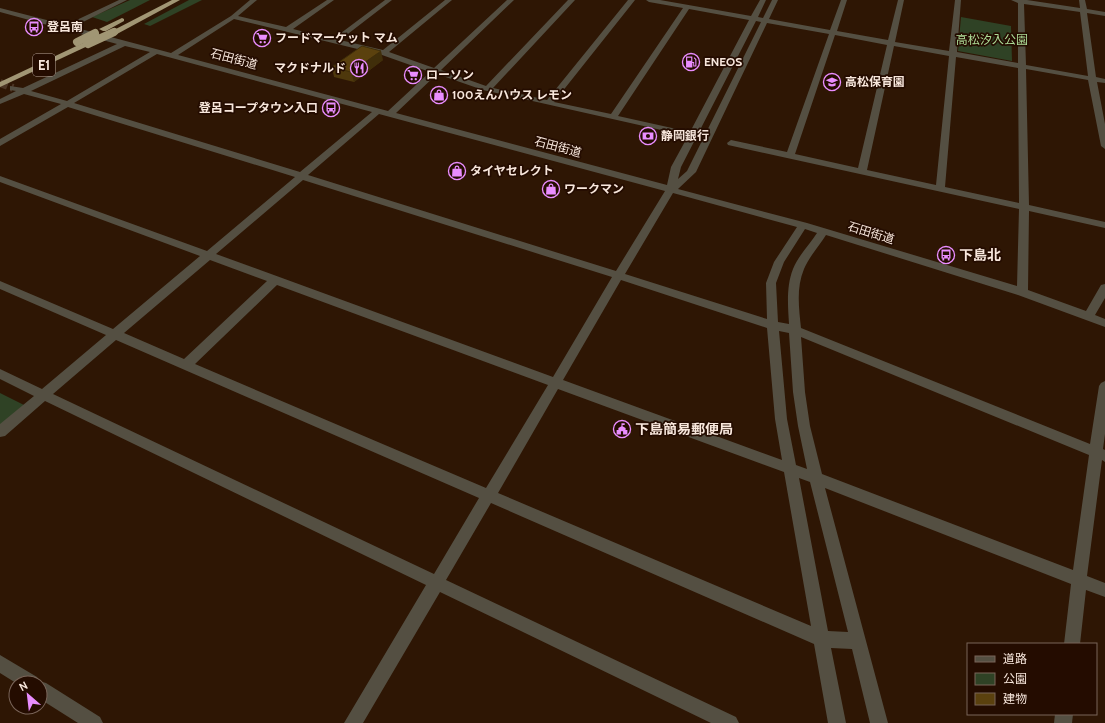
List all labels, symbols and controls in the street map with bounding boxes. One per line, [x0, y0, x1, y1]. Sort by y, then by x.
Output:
bus stop icon: 登呂南 [24, 17, 44, 37]
place label: 登呂南 [47, 19, 83, 34]
supermarket icon: フードマーケット マム [252, 28, 272, 48]
place label: フードマーケット マム [275, 30, 398, 45]
park label: 高松汐入公園 [956, 32, 1028, 47]
street label: 石田街道 [209, 45, 259, 72]
fuel station icon: ENEOS [681, 52, 701, 72]
road number: E1 [33, 54, 55, 76]
place label: ENEOS [704, 54, 742, 69]
restaurant icon: マクドナルド [349, 58, 369, 78]
place label: マクドナルド [274, 60, 346, 75]
supermarket icon: ローソン [403, 65, 423, 85]
place label: ローソン [426, 67, 474, 82]
school or university icon: 高松保育園 [822, 72, 842, 92]
place label: 高松保育園 [845, 74, 905, 89]
shop icon: 100えんハウス レモン [429, 85, 449, 105]
place label: 100えんハウス レモン [452, 87, 572, 102]
bus stop icon: 登呂コープタウン入口 [321, 98, 341, 118]
place label: 登呂コープタウン入口 [199, 100, 318, 115]
bank icon: 静岡銀行 [638, 126, 658, 146]
place label: 静岡銀行 [661, 128, 709, 143]
street label: 石田街道 [533, 133, 583, 160]
shop icon: タイヤセレクト [447, 161, 467, 181]
place label: タイヤセレクト [470, 163, 554, 178]
shop icon: ワークマン [541, 179, 561, 199]
place label: ワークマン [564, 181, 624, 196]
street label: 石田街道 [846, 218, 896, 247]
bus stop icon: 下島北 [936, 245, 956, 265]
place label: 下島北 [959, 246, 1001, 264]
public building icon: 下島簡易郵便局 [612, 419, 632, 439]
place label: 下島簡易郵便局 [635, 420, 733, 438]
legend [967, 643, 1097, 715]
text: 道路 [1003, 651, 1027, 666]
text: 公園 [1003, 671, 1027, 686]
north arrow [8, 675, 48, 715]
text: N [17, 678, 30, 694]
text: 建物 [1003, 691, 1027, 706]

